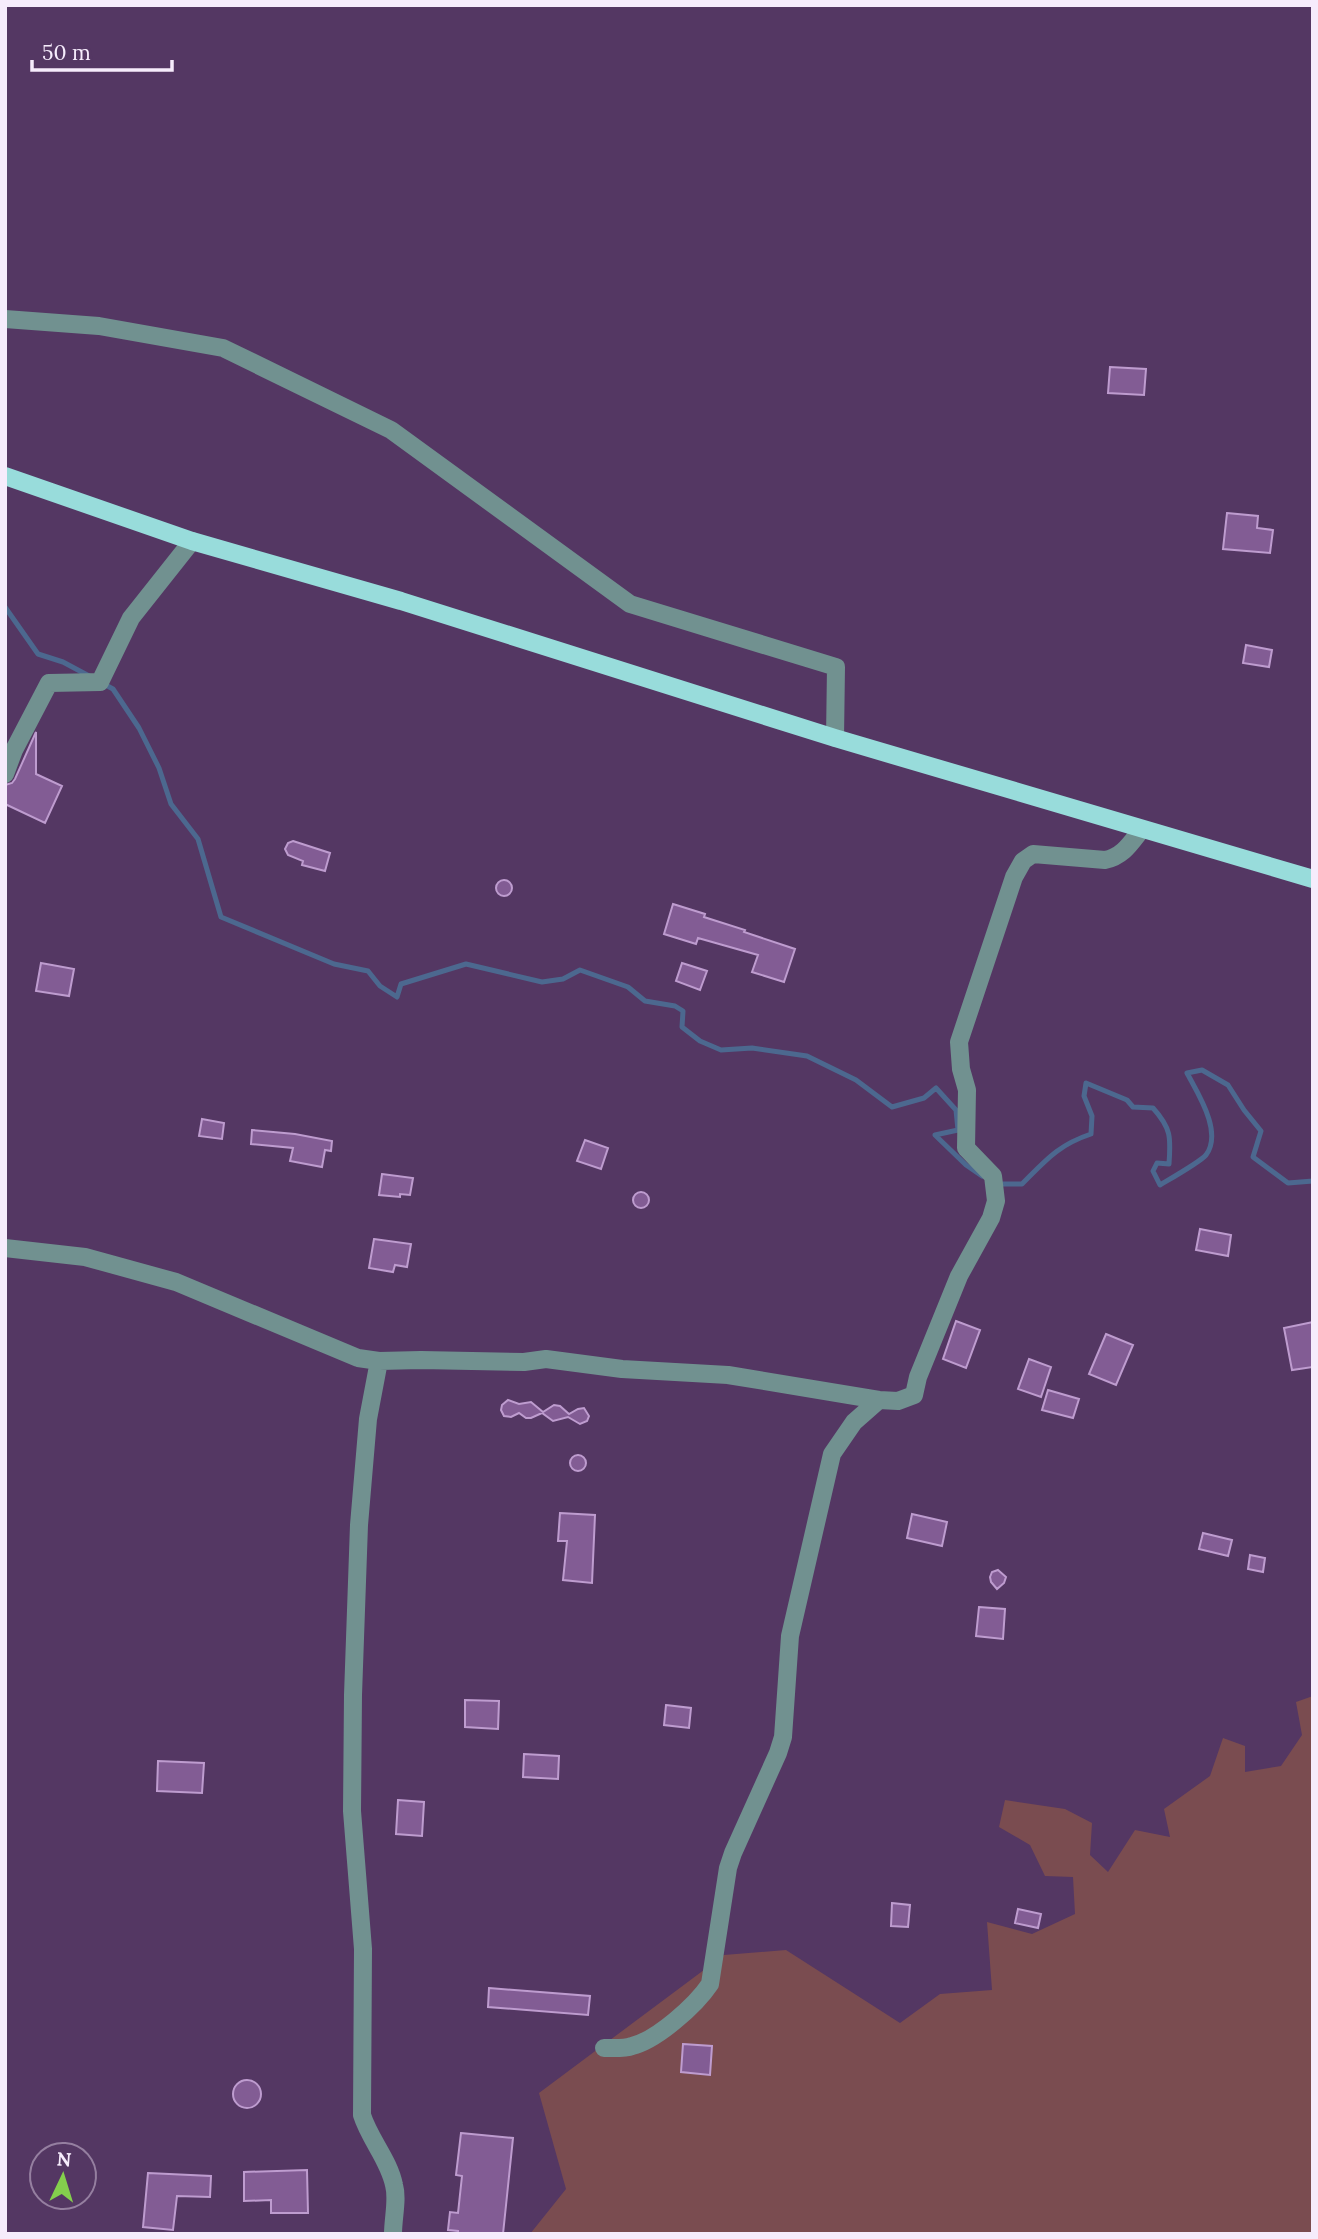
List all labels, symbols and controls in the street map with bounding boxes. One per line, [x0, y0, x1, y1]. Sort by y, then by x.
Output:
scale bar [32, 28, 172, 72]
text: 50 m [42, 39, 91, 66]
north arrow [28, 2141, 98, 2211]
text: N [56, 2147, 73, 2172]

